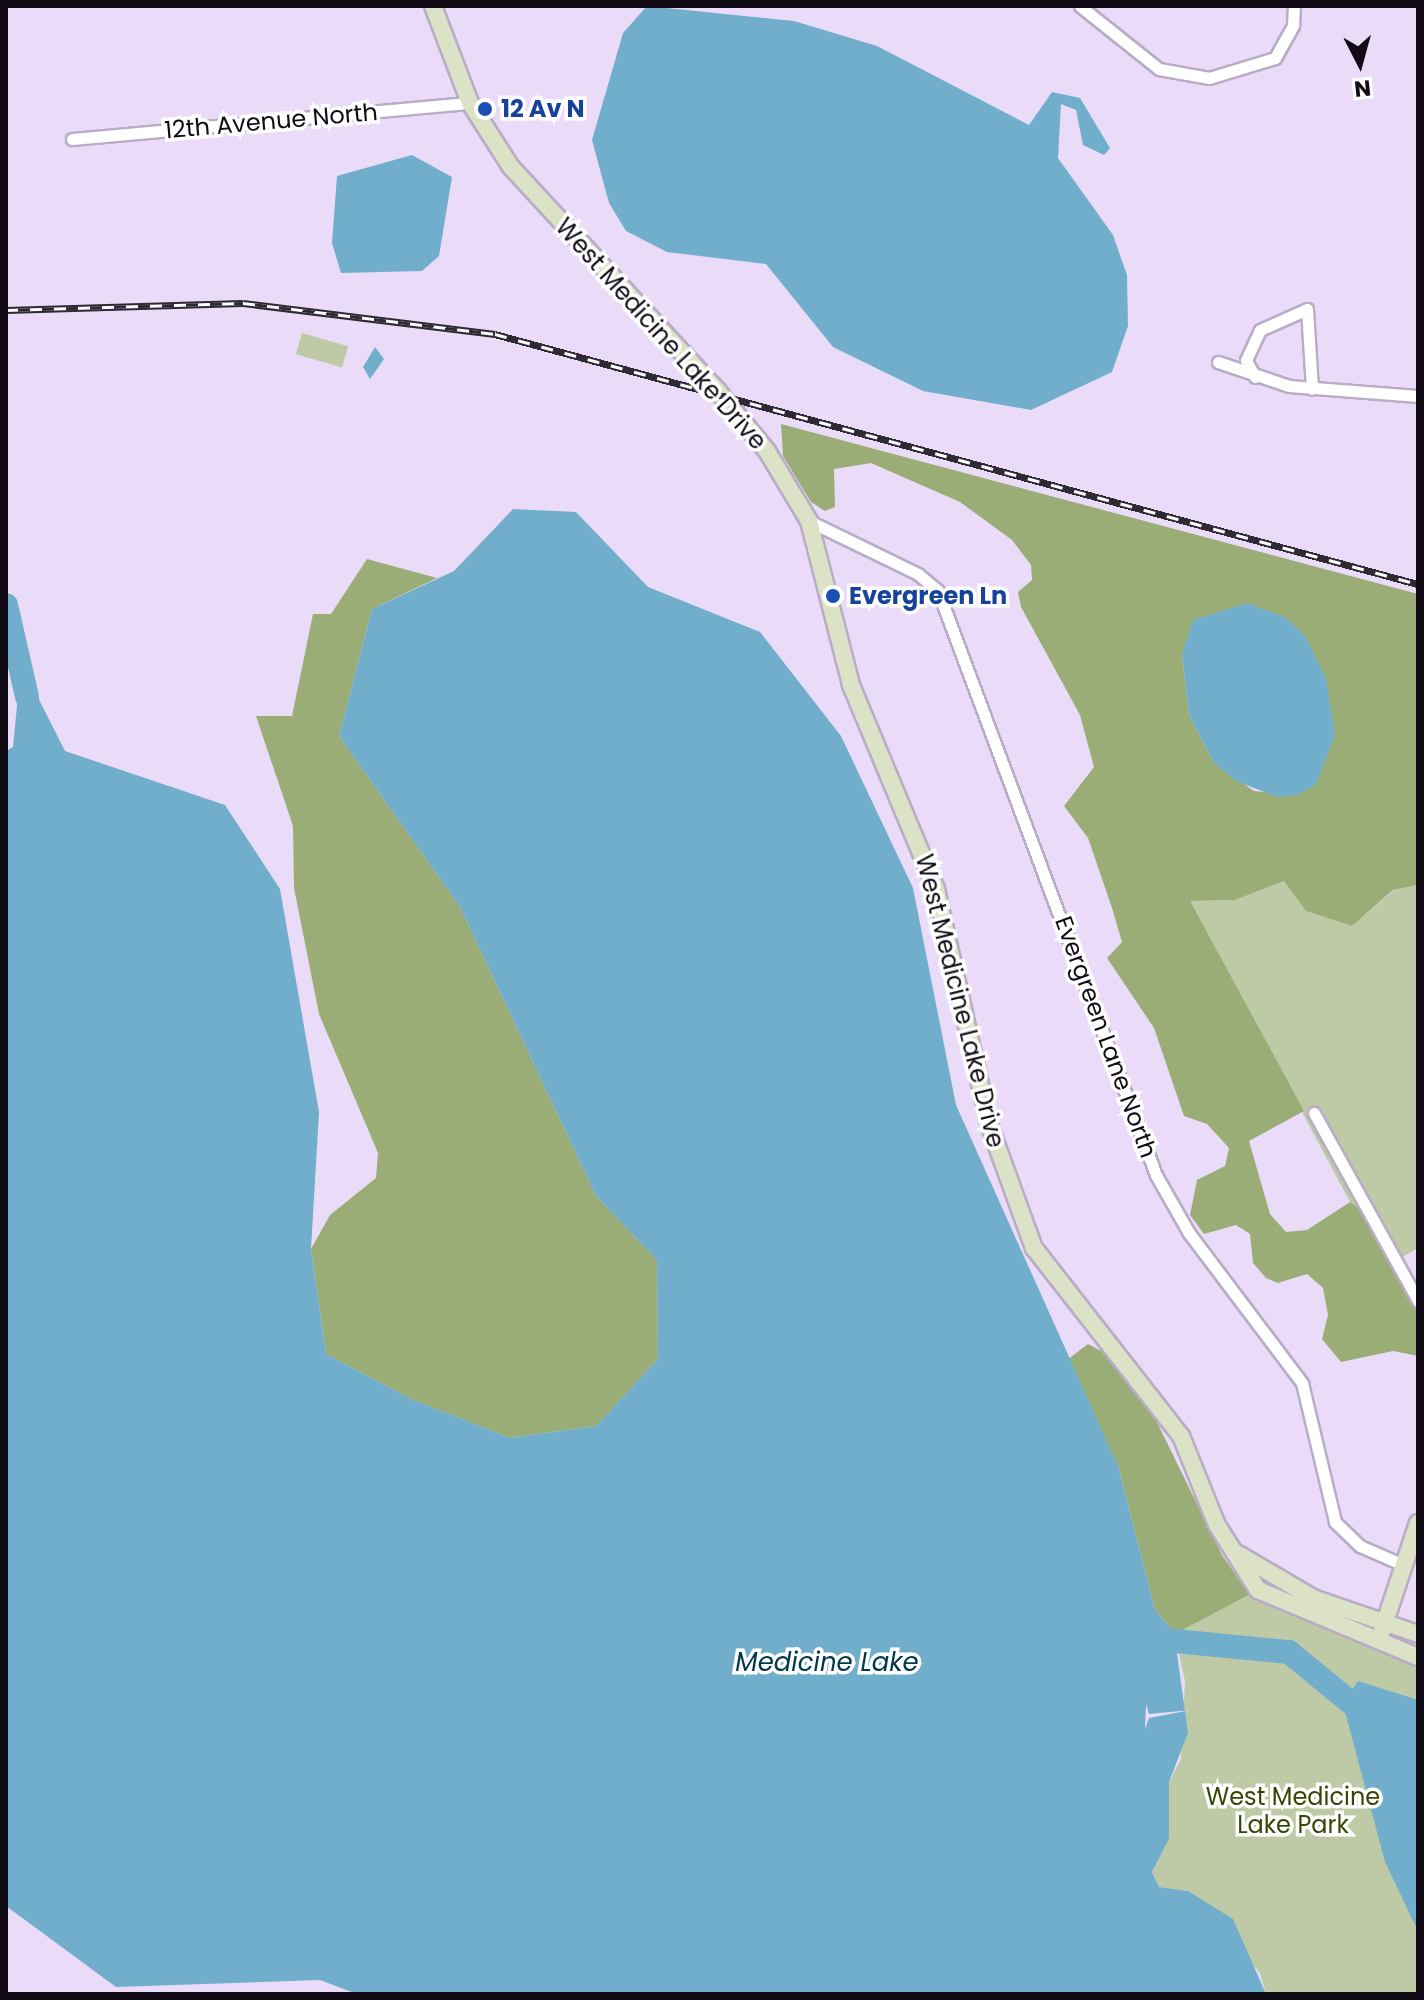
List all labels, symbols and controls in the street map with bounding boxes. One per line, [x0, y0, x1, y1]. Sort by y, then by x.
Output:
north arrow [1320, 24, 1400, 104]
text: N [1353, 72, 1372, 105]
place label: 12 Av N [501, 95, 585, 123]
street label: 12th Avenue North [163, 97, 379, 145]
marker: 12 Av N [476, 100, 494, 118]
street label: West Medicine Lake Drive [550, 212, 772, 456]
place label: Evergreen Ln [849, 582, 1007, 610]
marker: Evergreen Ln [824, 587, 842, 605]
street label: West Medicine Lake Drive [910, 851, 1010, 1151]
street label: Evergreen Lane North [1049, 912, 1163, 1162]
water label: Medicine Lake [735, 1647, 919, 1679]
park label: West Medicine Lake Park [1206, 1783, 1380, 1839]

